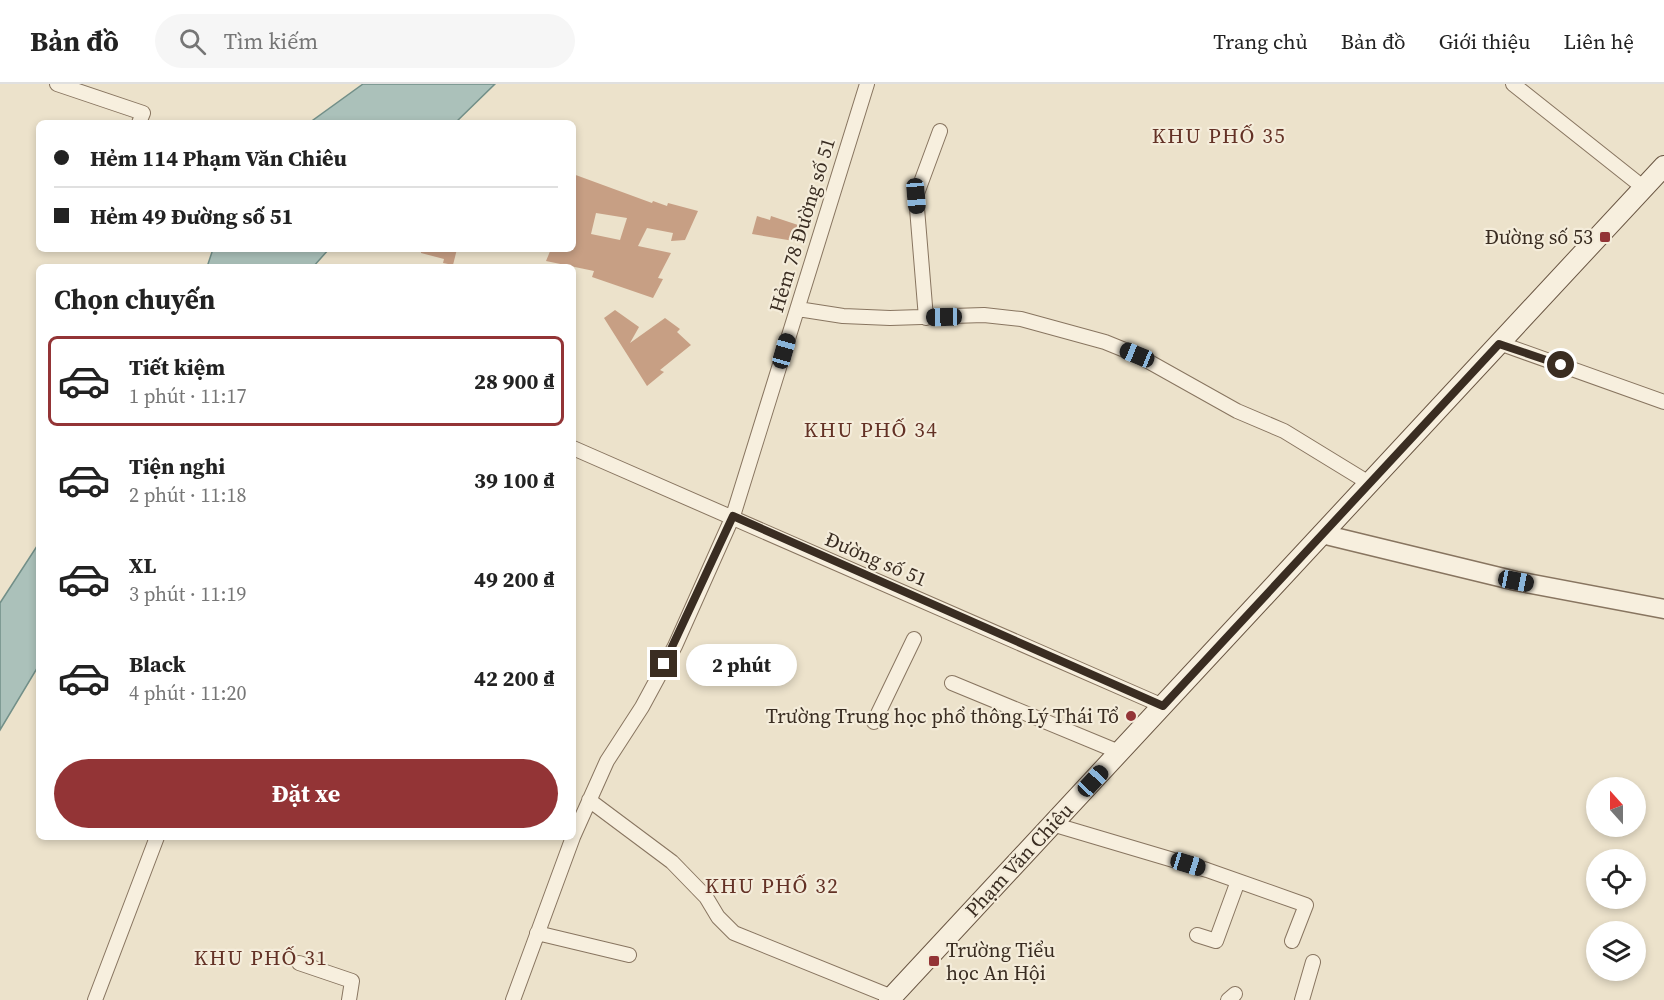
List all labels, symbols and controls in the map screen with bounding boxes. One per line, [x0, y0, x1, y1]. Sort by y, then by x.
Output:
search box [155, 14, 575, 68]
text: Bản đồ [30, 22, 119, 60]
icon: search [176, 25, 209, 58]
text: Tìm kiếm [224, 26, 318, 56]
text: Trang chủ [1213, 27, 1308, 56]
text: Bản đồ [1341, 27, 1406, 56]
text: Giới thiệu [1439, 27, 1531, 56]
text: Liên hệ [1564, 27, 1634, 56]
district label: KHU PHỐ 35 [1152, 121, 1286, 150]
street label: Hẻm 78 Đường số 51 [762, 134, 842, 316]
text: Hẻm 114 Phạm Văn Chiêu [90, 143, 347, 173]
car [905, 177, 927, 215]
text: Hẻm 49 Đường số 51 [90, 201, 293, 231]
place label: Đường số 53 [1485, 223, 1593, 251]
marker: Đường số 53 [1598, 230, 1612, 244]
text: Chọn chuyến [54, 281, 215, 318]
car [926, 308, 962, 326]
car [770, 331, 798, 371]
car [1117, 340, 1157, 370]
route start [1547, 351, 1574, 378]
text: Tiết kiệm [129, 352, 225, 382]
icon: car [57, 354, 111, 408]
text: 28 900 ₫ [474, 366, 555, 396]
text: 1 phút · 11:17 [129, 382, 247, 410]
district label: KHU PHỐ 34 [804, 415, 938, 444]
text: Tiện nghi [129, 451, 225, 481]
icon: car [57, 453, 111, 507]
text: 39 100 ₫ [474, 465, 555, 495]
text: 2 phút · 11:18 [129, 481, 247, 509]
street label: Đường số 51 [821, 525, 931, 593]
text: XL [129, 550, 156, 580]
icon: car [57, 552, 111, 606]
text: 49 200 ₫ [474, 564, 555, 594]
car [1497, 569, 1535, 593]
text: 3 phút · 11:19 [129, 580, 247, 608]
callout: 2 phút [685, 643, 796, 685]
text: Black [129, 649, 186, 679]
route end [650, 650, 677, 677]
icon: car [57, 651, 111, 705]
text: 2 phút [712, 651, 771, 679]
text: 42 200 ₫ [474, 663, 555, 693]
text: 4 phút · 11:20 [129, 679, 247, 707]
place label: Trường Trung học phổ thông Lý Thái Tổ [766, 702, 1119, 730]
marker: Trường Trung học phổ thông Lý Thái Tổ [1124, 709, 1138, 723]
button: Đặt xe [54, 759, 558, 828]
car [1074, 762, 1112, 800]
north arrow [1586, 777, 1646, 837]
map controls [1586, 777, 1646, 981]
street label: Phạm Văn Chiêu [959, 797, 1079, 923]
button: locate [1586, 849, 1646, 909]
car [1168, 850, 1208, 878]
district label: KHU PHỐ 32 [705, 871, 839, 900]
button: layers [1586, 921, 1646, 981]
place label: Trường Tiểu học An Hội [946, 936, 1055, 987]
district label: KHU PHỐ 31 [194, 943, 328, 972]
marker: Trường Tiểu học An Hội [927, 954, 941, 968]

